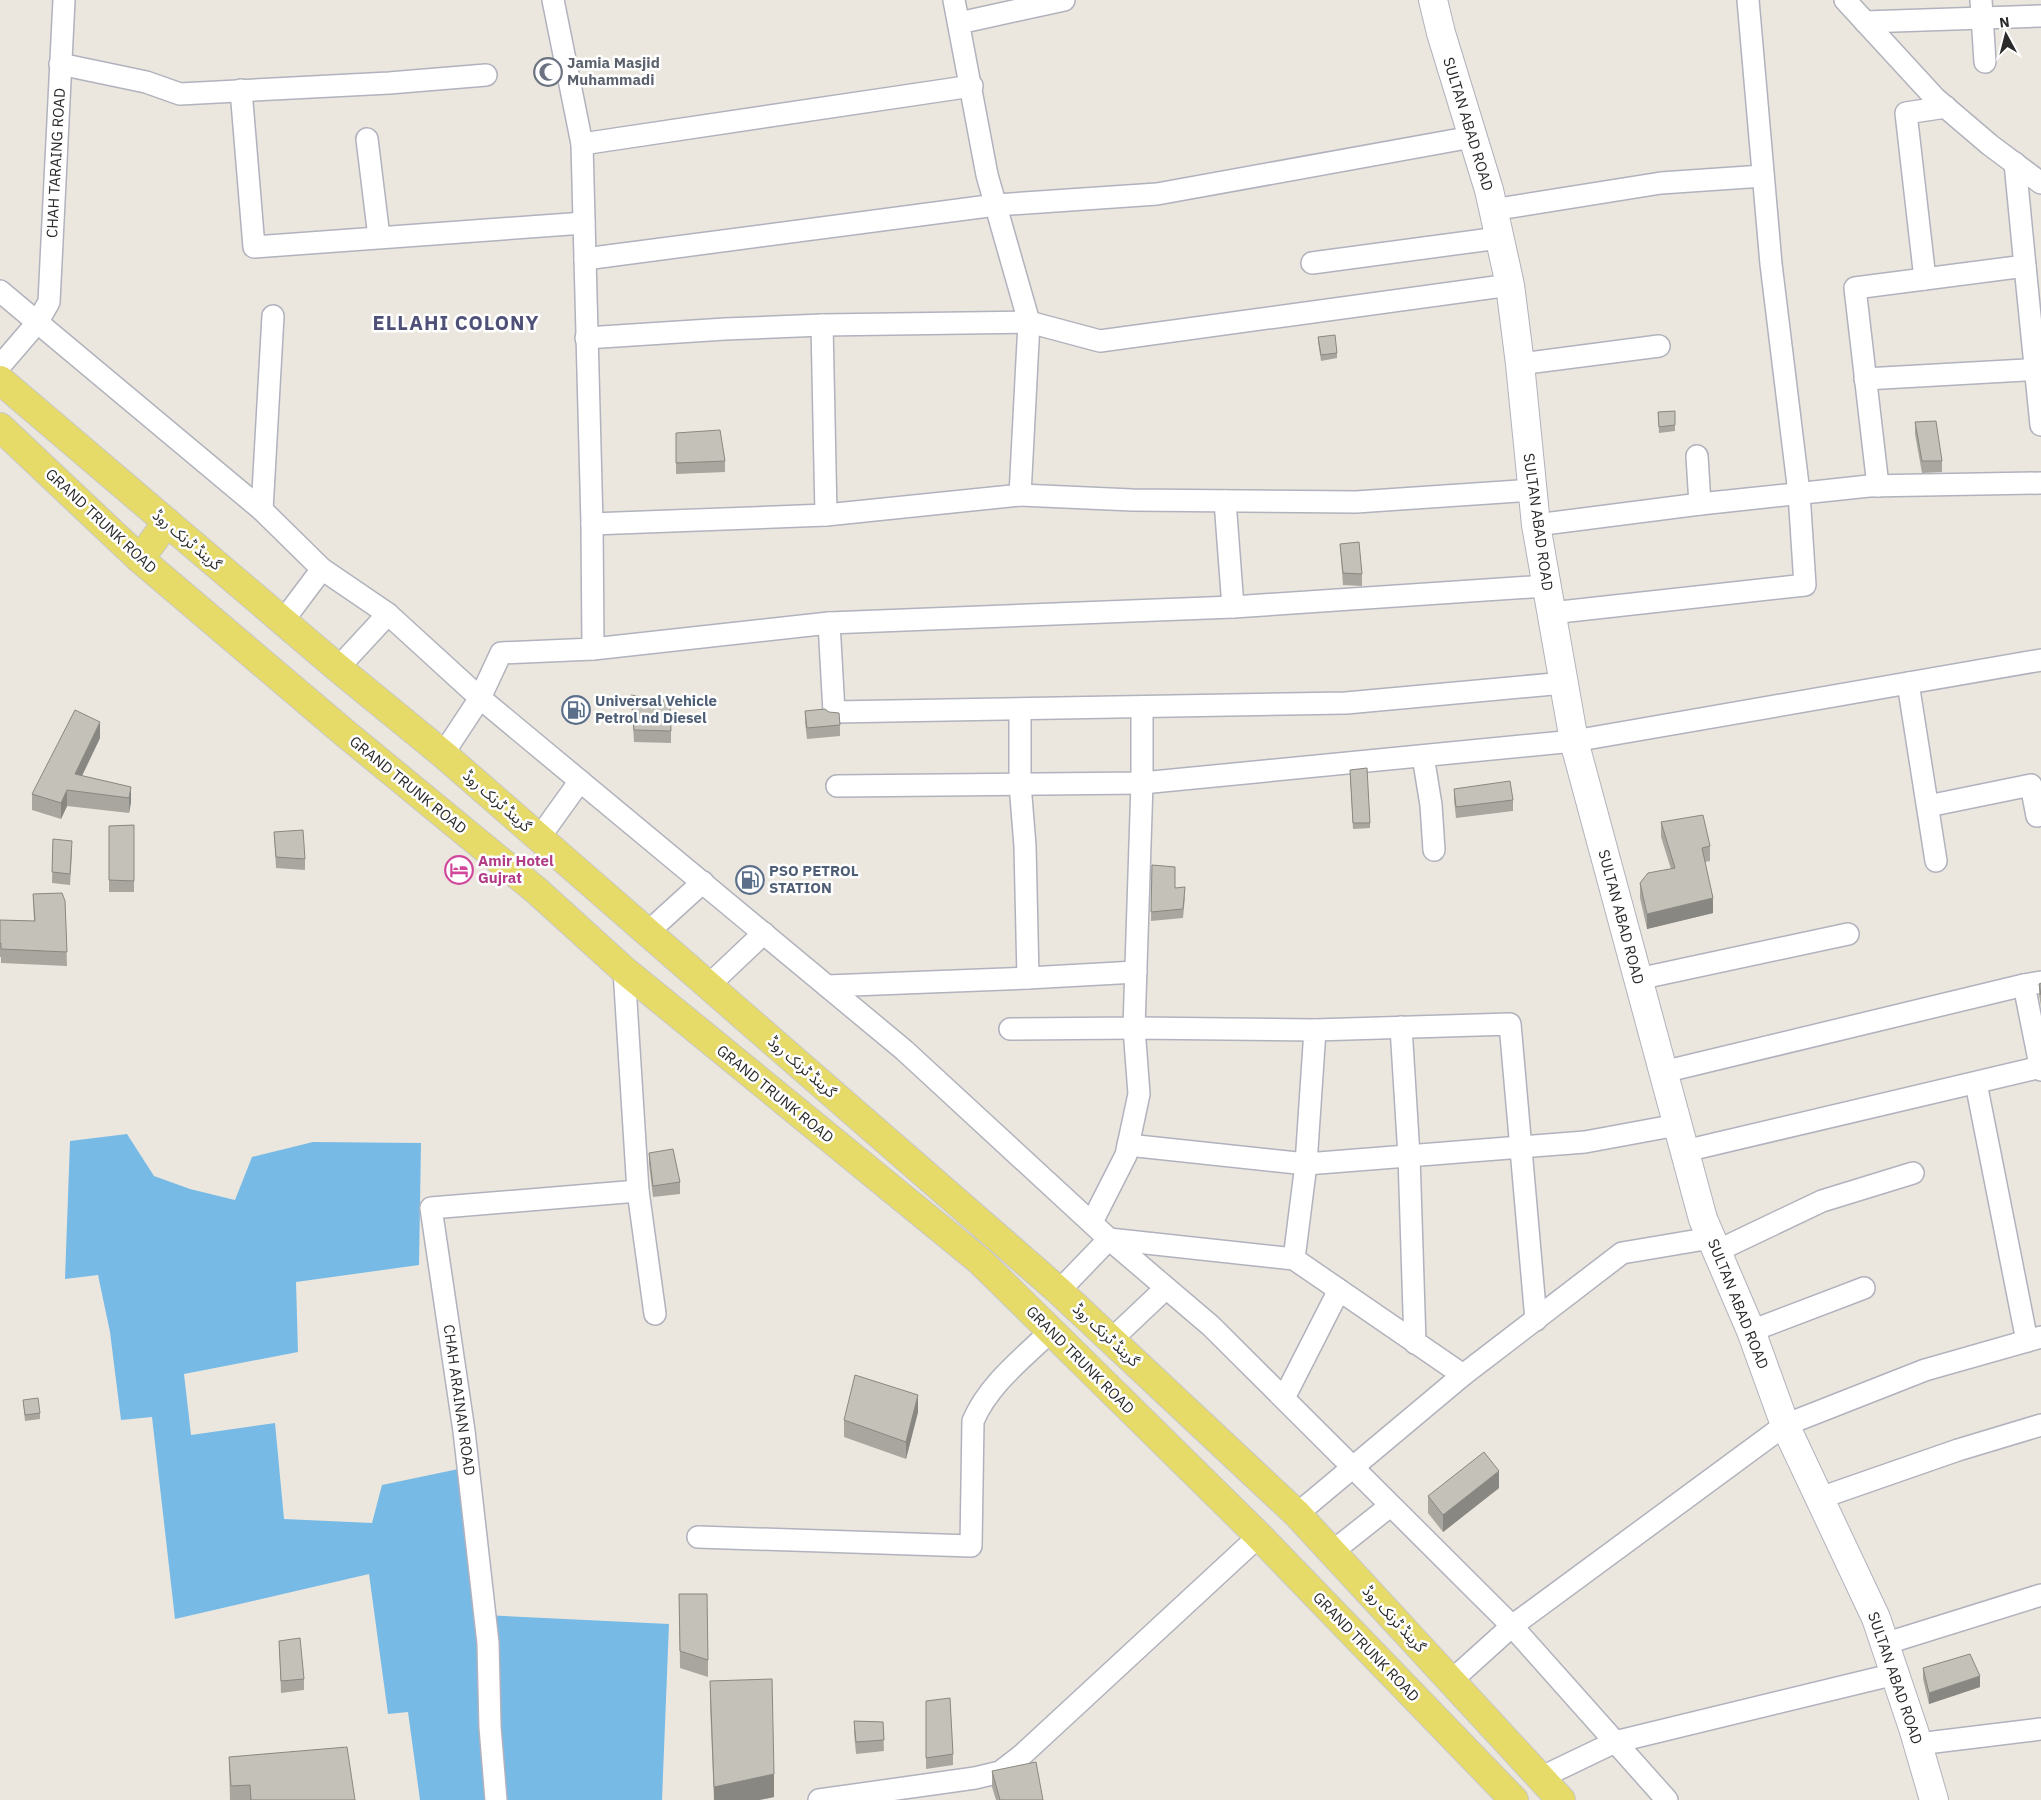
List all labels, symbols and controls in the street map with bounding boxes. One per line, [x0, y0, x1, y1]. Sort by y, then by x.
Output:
north arrow [1981, 10, 2031, 60]
text: N [1998, 13, 2011, 32]
place label: Jamia Masjid Muhammadi [567, 53, 660, 89]
street label: SULTAN ABAD ROAD [1439, 55, 1498, 193]
mosque icon: Jamia Masjid Muhammadi [533, 57, 563, 87]
street label: CHAH TARAING ROAD [42, 87, 69, 238]
district label: ELLAHI COLONY [373, 309, 539, 336]
street label: SULTAN ABAD ROAD [1519, 452, 1558, 592]
street label: GRAND TRUNK ROAD [42, 464, 161, 577]
street label: گرینڈ ٹرنک روڈ [149, 505, 226, 575]
place label: Universal Vehicle Petrol nd Diesel [595, 691, 717, 727]
fuel station icon: Universal Vehicle Petrol nd Diesel [561, 695, 591, 725]
street label: GRAND TRUNK ROAD [346, 732, 471, 838]
street label: گرینڈ ٹرنک روڈ [459, 766, 536, 836]
street label: SULTAN ABAD ROAD [1594, 847, 1649, 986]
place label: Amir Hotel Gujrat [478, 851, 554, 887]
hotel icon: Amir Hotel Gujrat [444, 855, 474, 885]
place label: PSO PETROL STATION [769, 861, 859, 897]
fuel station icon: PSO PETROL STATION [735, 865, 765, 895]
street label: گرینڈ ٹرنک روڈ [764, 1032, 841, 1102]
street label: GRAND TRUNK ROAD [713, 1041, 838, 1147]
street label: SULTAN ABAD ROAD [1704, 1236, 1773, 1372]
street label: گرینڈ ٹرنک روڈ [1069, 1299, 1144, 1371]
street label: GRAND TRUNK ROAD [1022, 1302, 1138, 1418]
street label: CHAH ARAINAN ROAD [439, 1323, 480, 1477]
street label: گرینڈ ٹرنک روڈ [1359, 1581, 1431, 1657]
street label: GRAND TRUNK ROAD [1309, 1588, 1424, 1705]
street label: SULTAN ABAD ROAD [1864, 1609, 1927, 1747]

